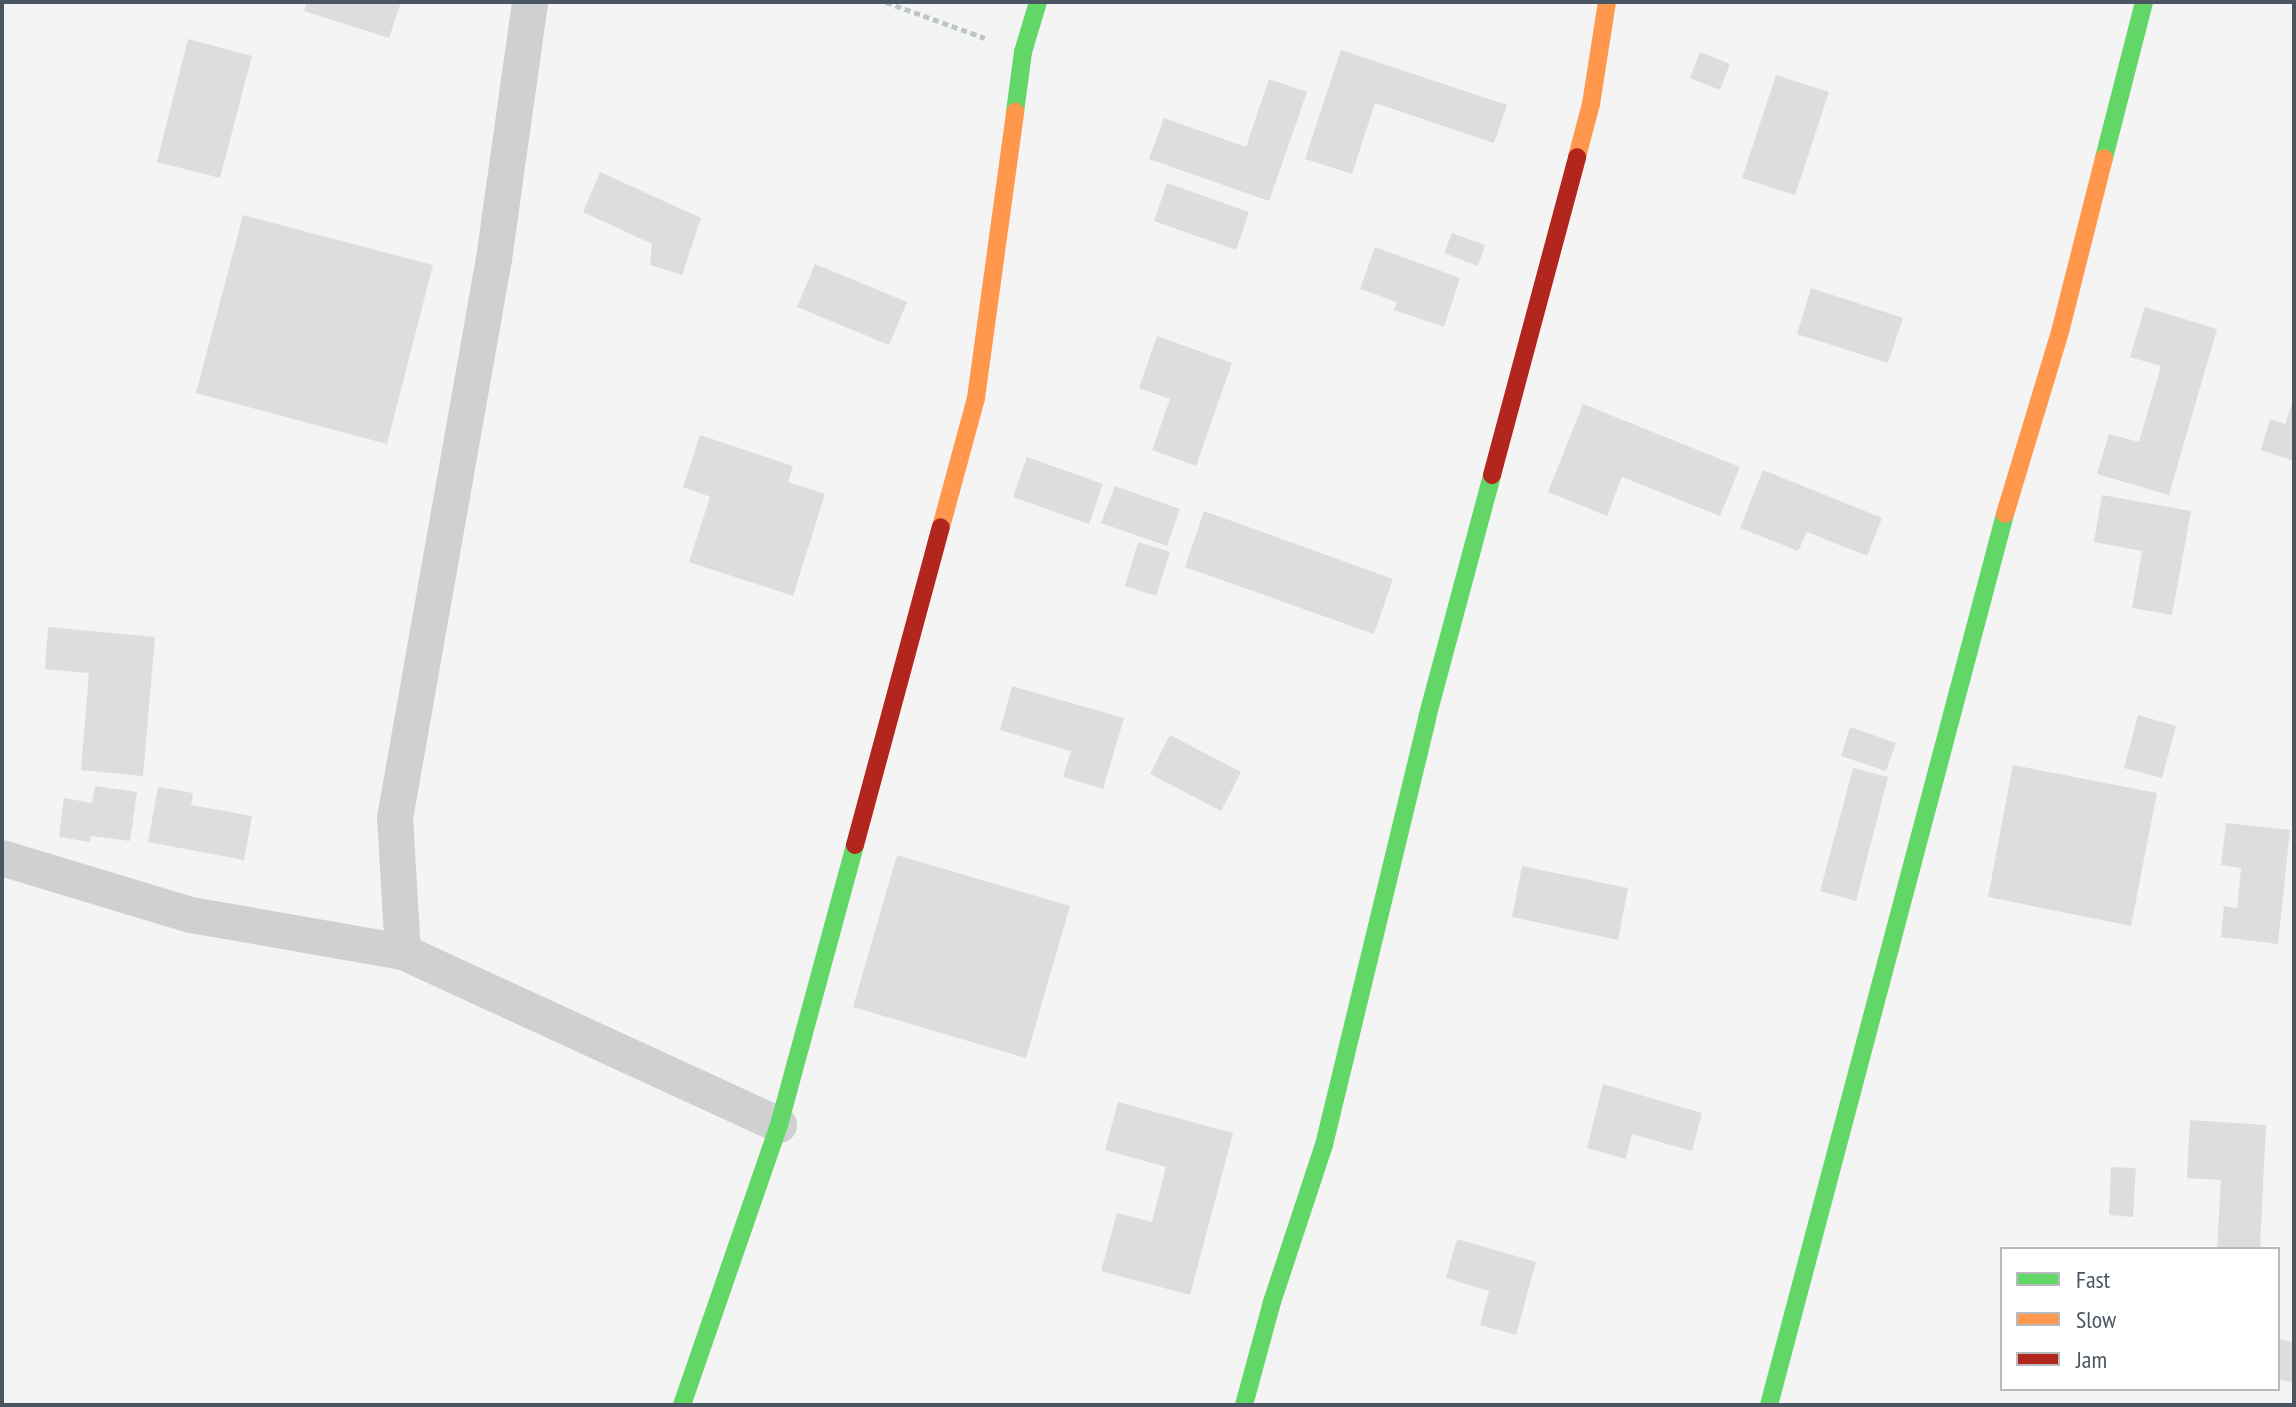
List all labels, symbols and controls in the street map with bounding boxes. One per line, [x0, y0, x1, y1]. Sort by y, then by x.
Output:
legend [2000, 1247, 2280, 1391]
text: Fast [2076, 1264, 2110, 1295]
text: Slow [2076, 1304, 2116, 1335]
text: Jam [2076, 1344, 2107, 1375]

